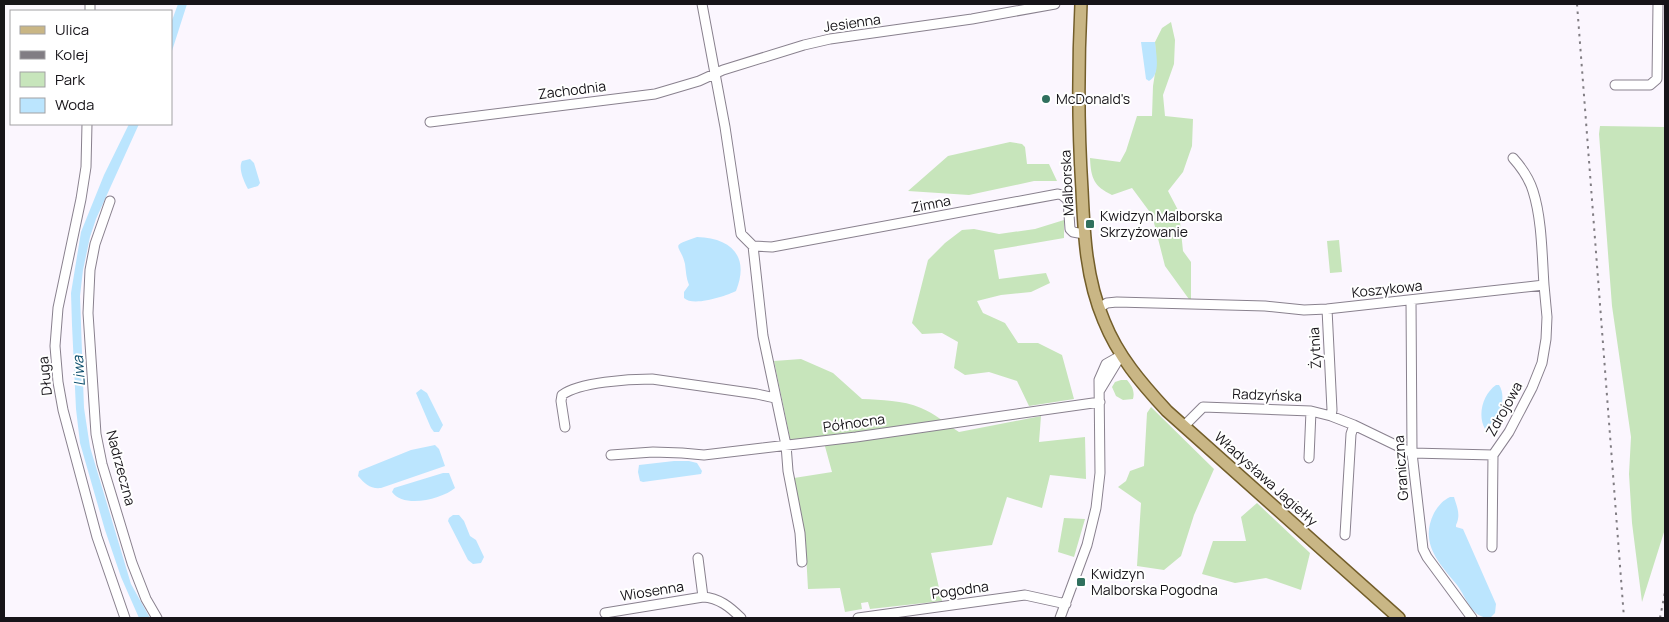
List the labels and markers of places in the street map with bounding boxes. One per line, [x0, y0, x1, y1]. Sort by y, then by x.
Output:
place label: McDonald's [1056, 89, 1130, 108]
marker: McDonald's [1040, 93, 1052, 105]
place label: Kwidzyn Malborska Skrzyżowanie [1100, 206, 1223, 241]
marker: Kwidzyn Malborska Skrzyżowanie [1084, 218, 1096, 230]
place label: Kwidzyn Malborska Pogodna [1091, 564, 1218, 599]
marker: Kwidzyn Malborska Pogodna [1075, 576, 1087, 588]

